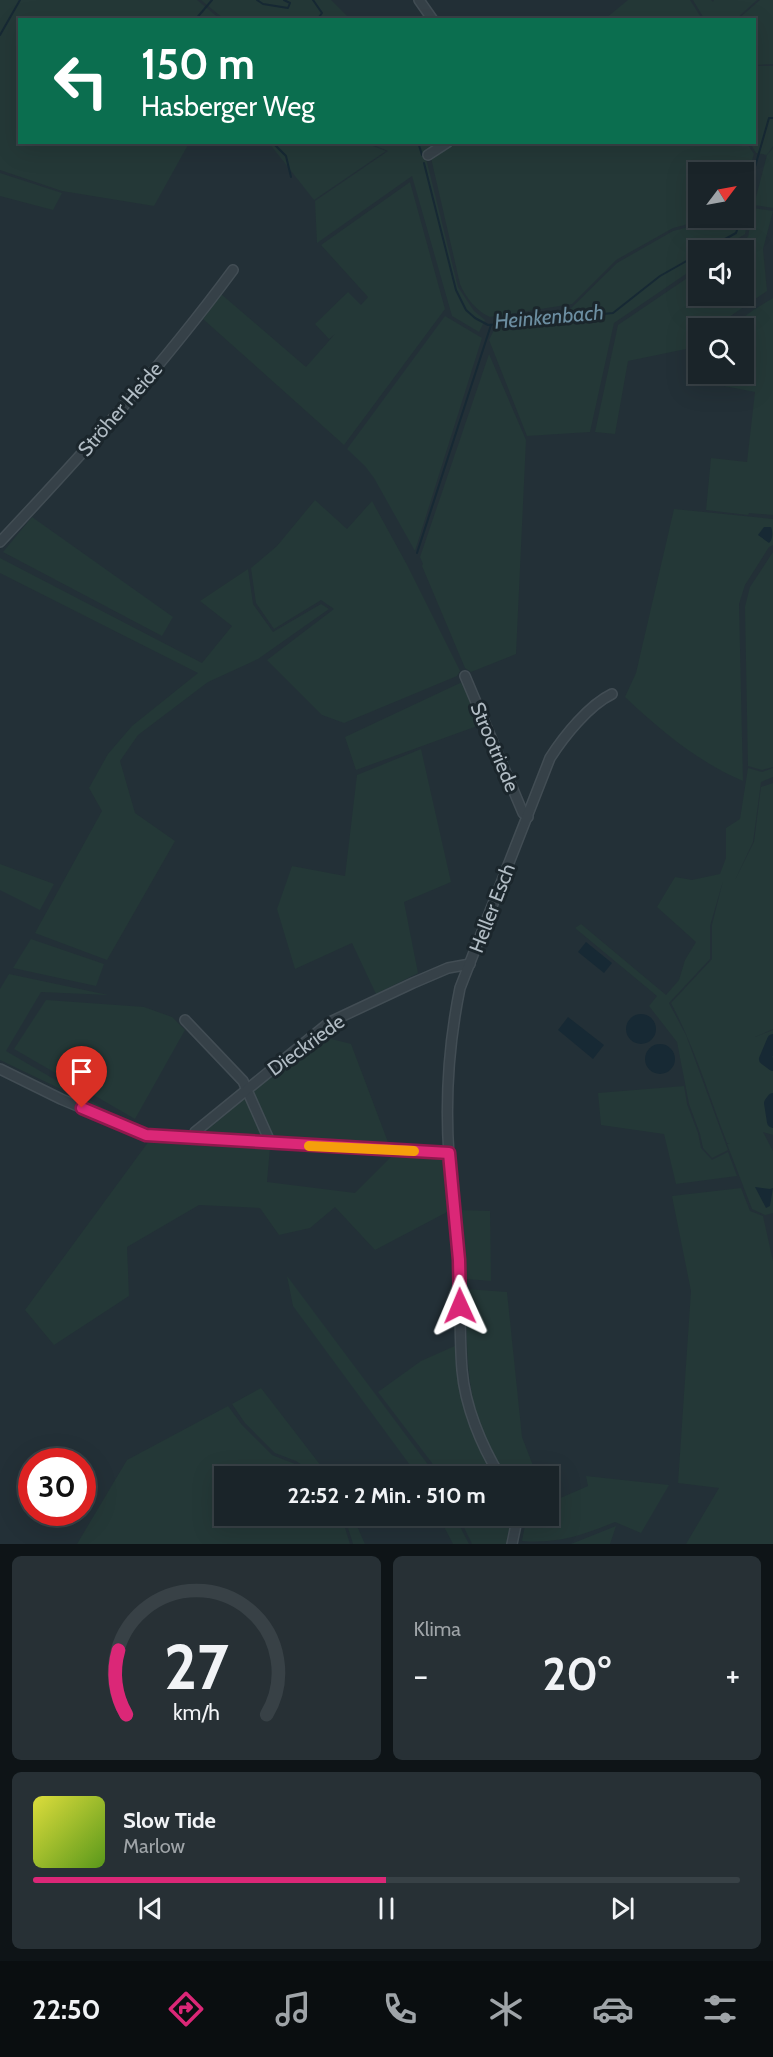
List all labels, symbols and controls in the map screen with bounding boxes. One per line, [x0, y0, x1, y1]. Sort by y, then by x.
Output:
text: 150 m [141, 38, 255, 90]
icon: left [42, 42, 120, 120]
text: Hasberger Weg [141, 90, 315, 123]
north arrow [688, 162, 754, 228]
map controls [688, 162, 754, 384]
button: sound [688, 240, 754, 306]
water label: Heinkenbach [493, 299, 605, 334]
button: search [688, 318, 754, 384]
street label: Ströher Heide [73, 357, 167, 461]
street label: Strootriede [465, 699, 525, 795]
street label: Heller Esch [464, 860, 520, 956]
street label: Dieckriede [263, 1009, 349, 1081]
pin [56, 1046, 107, 1108]
icon: arrive [65, 1055, 98, 1088]
position arrow [428, 1274, 492, 1338]
speed limit sign: 30 [18, 1448, 96, 1526]
text: 22:52 · 2 Min. · 510 m [287, 1482, 486, 1509]
text: Klima [414, 1617, 461, 1641]
text: 27 [164, 1629, 229, 1705]
text: 20° [542, 1647, 611, 1701]
text: − [414, 1655, 428, 1695]
text: + [725, 1655, 740, 1695]
text: km/h [173, 1699, 220, 1725]
text: Slow Tide [123, 1807, 216, 1834]
text: Marlow [123, 1834, 185, 1858]
icon: previous [134, 1892, 167, 1925]
icon: pause [370, 1892, 403, 1925]
icon: next [606, 1892, 639, 1925]
icon: directions [165, 1988, 207, 2030]
icon: music [272, 1988, 314, 2030]
icon: phone [379, 1988, 421, 2030]
icon: climate [485, 1988, 527, 2030]
icon: car [592, 1988, 634, 2030]
icon: filters [699, 1988, 741, 2030]
text: 22:50 [32, 1993, 100, 2026]

